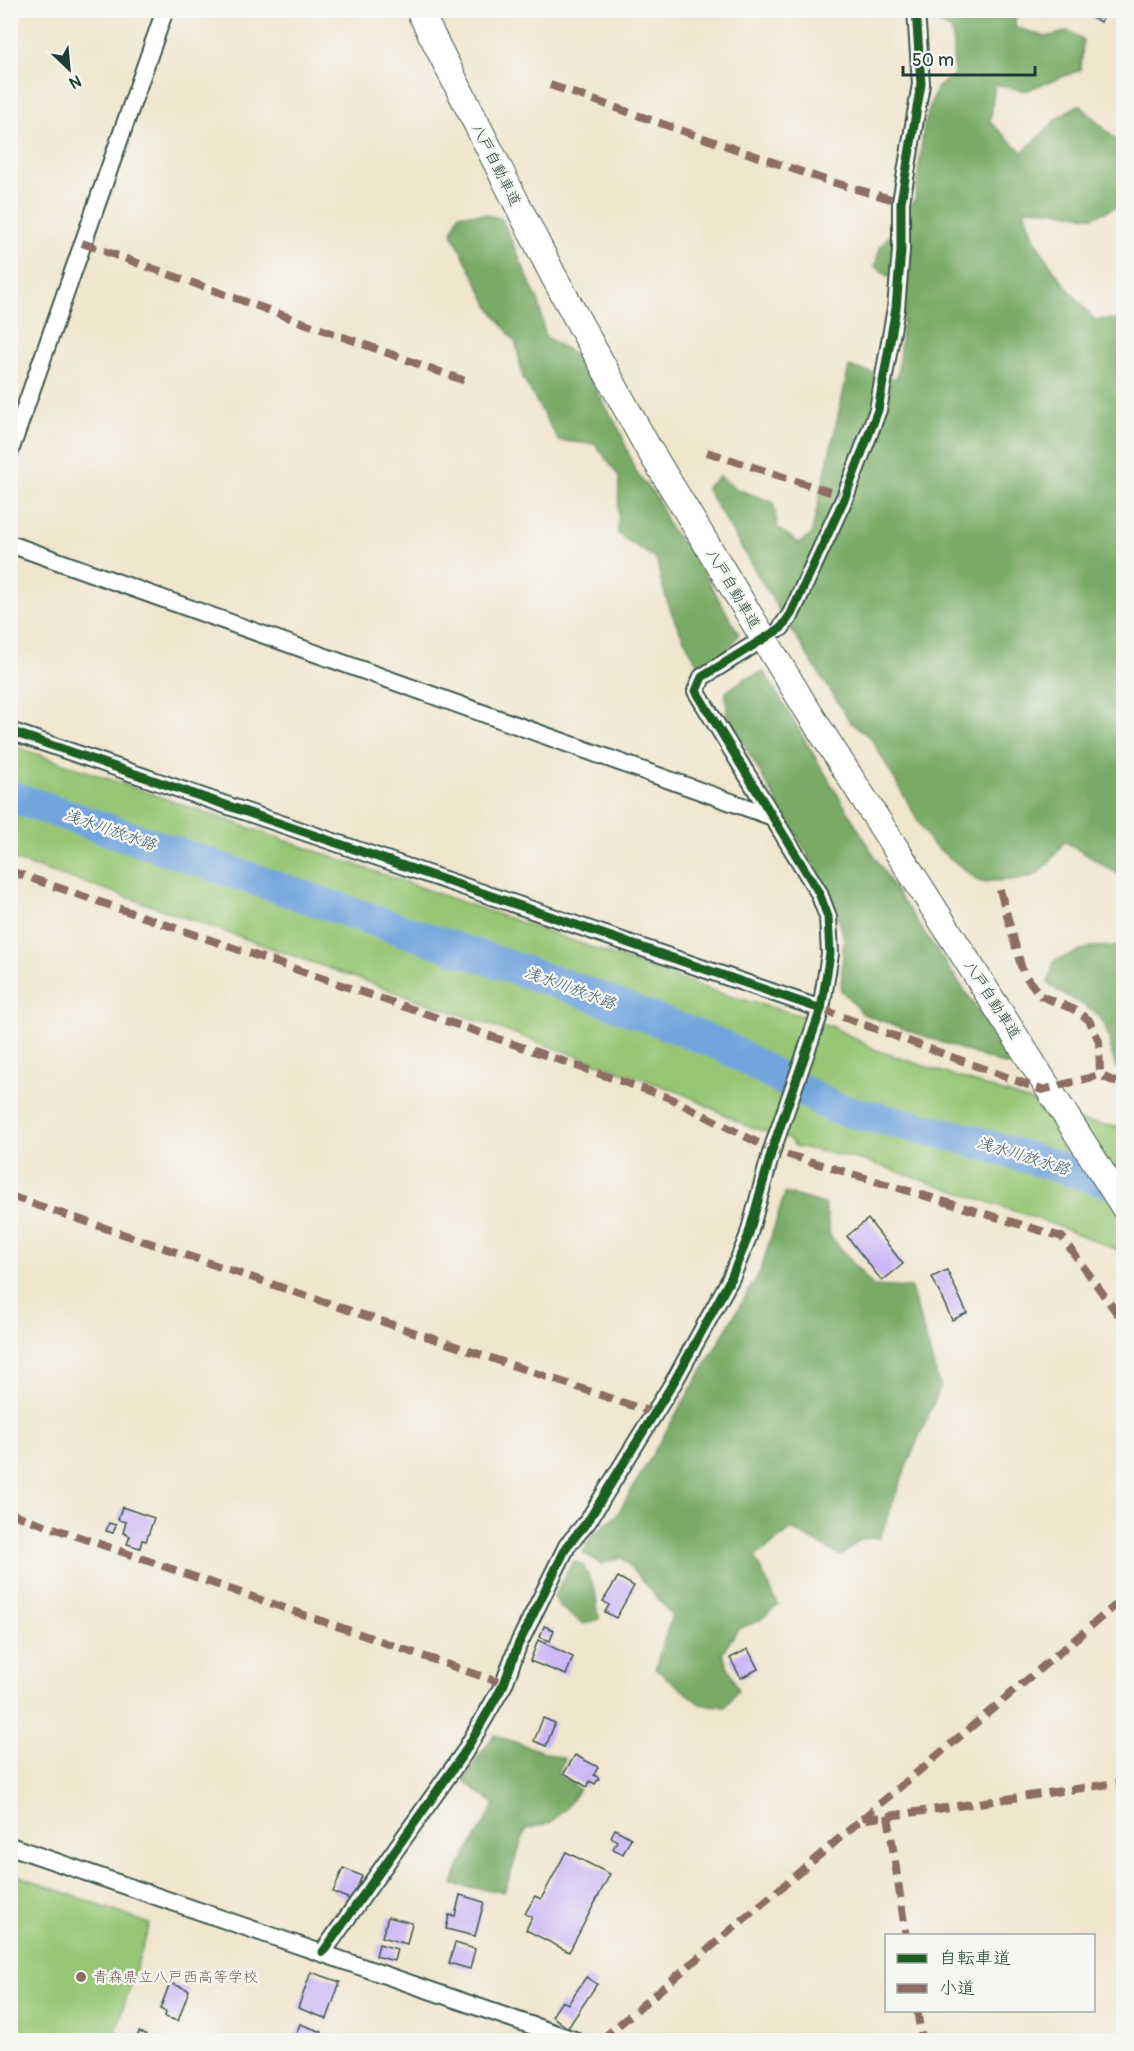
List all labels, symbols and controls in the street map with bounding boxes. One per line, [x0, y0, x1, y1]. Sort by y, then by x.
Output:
north arrow [39, 39, 99, 99]
scale bar [903, 39, 1035, 77]
text: 50 m [912, 49, 954, 72]
text: N [66, 70, 84, 93]
street label: 八戸自動車道 [467, 121, 525, 209]
street label: 八戸自動車道 [702, 546, 764, 632]
water label: 浅水川放水路 [61, 805, 160, 855]
street label: 八戸自動車道 [960, 957, 1024, 1043]
water label: 浅水川放水路 [521, 962, 619, 1014]
water label: 浅水川放水路 [974, 1132, 1073, 1180]
legend [885, 1934, 1095, 2012]
text: 自転車道 [939, 1947, 1011, 1970]
place label: 青森県立八戸西高等学校 [93, 1968, 258, 1987]
marker: 青森県立八戸西高等学校 [74, 1970, 88, 1984]
text: 小道 [939, 1977, 975, 2000]

